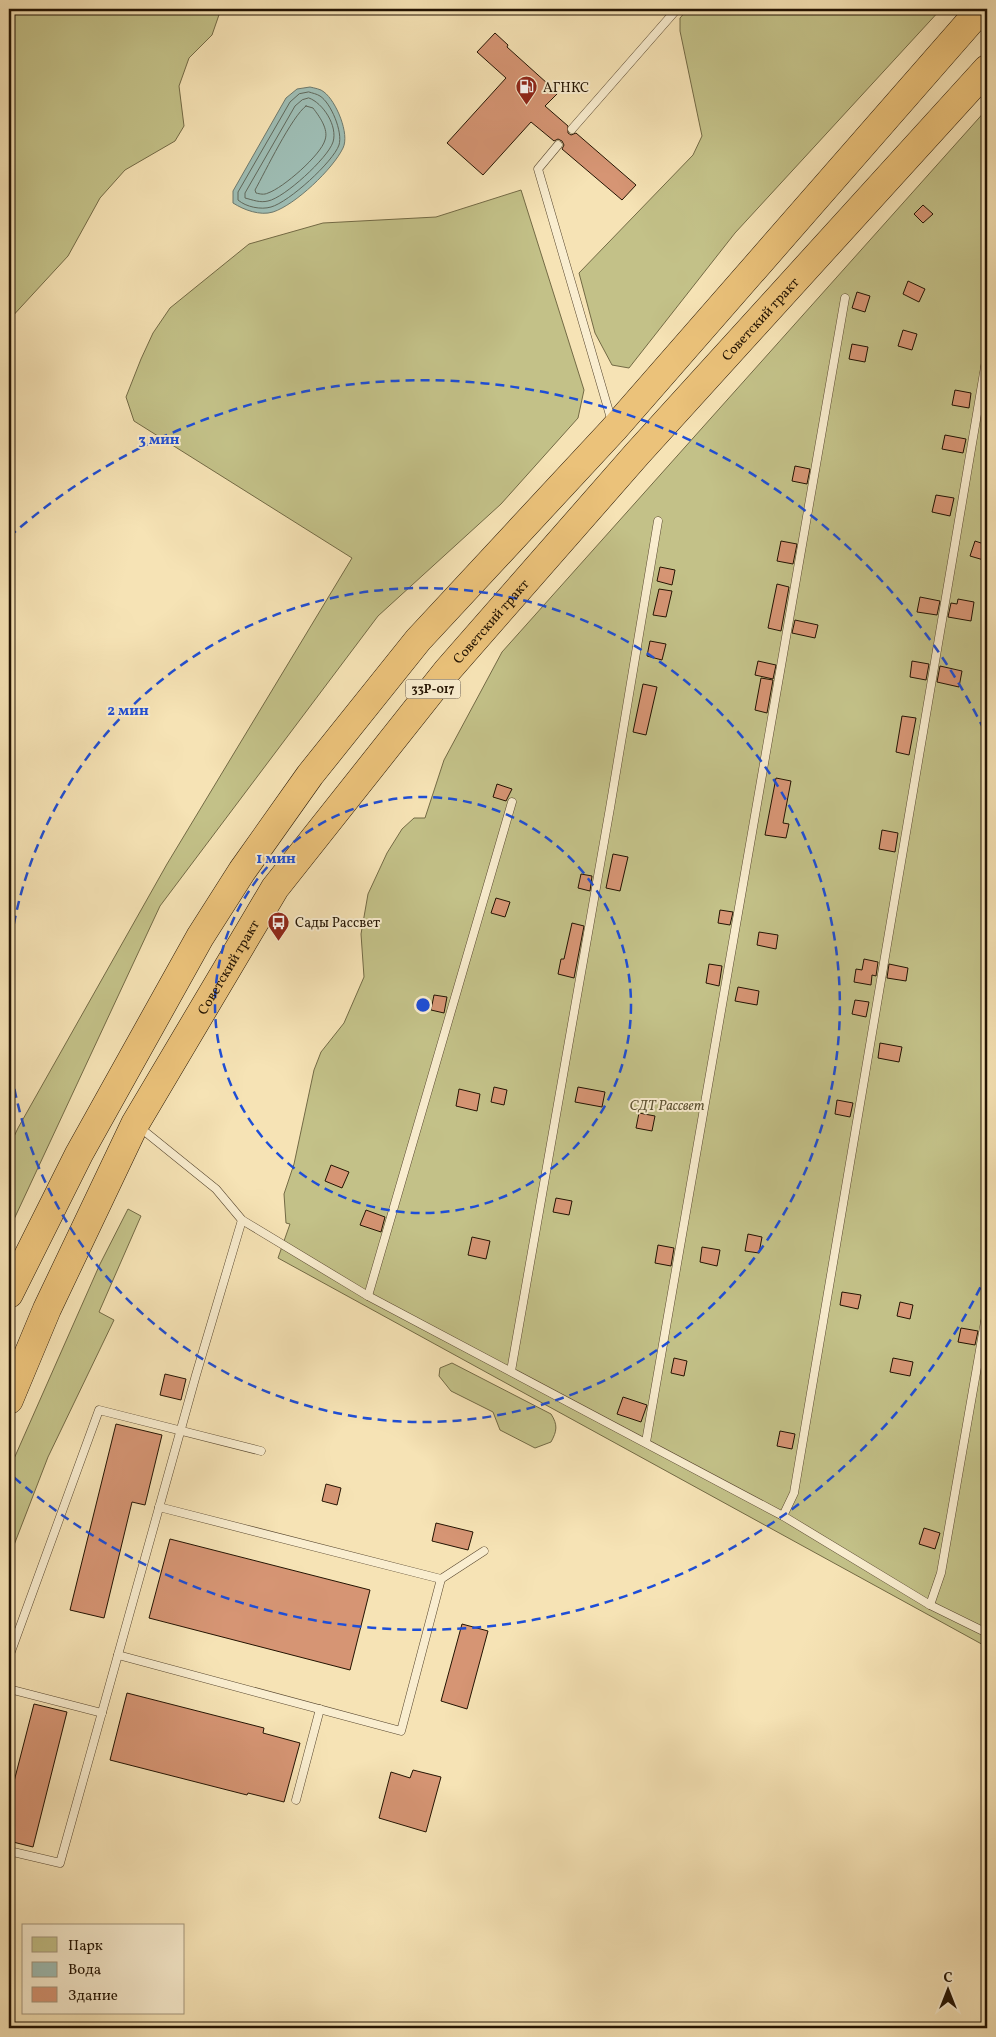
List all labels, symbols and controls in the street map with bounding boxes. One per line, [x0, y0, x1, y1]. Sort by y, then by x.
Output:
fuel station icon: АГНКС [515, 75, 539, 106]
place label: АГНКС [543, 79, 589, 98]
street label: Советский тракт [718, 274, 804, 366]
text: 3 мин [138, 430, 180, 451]
street label: Советский тракт [449, 576, 534, 669]
road number: 33Р-017 [406, 680, 460, 699]
text: 2 мин [107, 701, 149, 722]
text: 1 мин [256, 849, 296, 870]
bus stop icon: Сады Рассвет [267, 910, 291, 941]
place label: Сады Рассвет [295, 914, 380, 933]
street label: Советский тракт [194, 917, 265, 1019]
centre of rings [414, 996, 432, 1014]
park label: СДТ Рассвет [630, 1097, 705, 1116]
legend [22, 1924, 185, 2014]
text: Парк [68, 1936, 103, 1957]
text: Вода [68, 1960, 101, 1981]
north arrow [924, 1964, 974, 2014]
text: С [943, 1969, 953, 1988]
text: Здание [68, 1986, 118, 2007]

